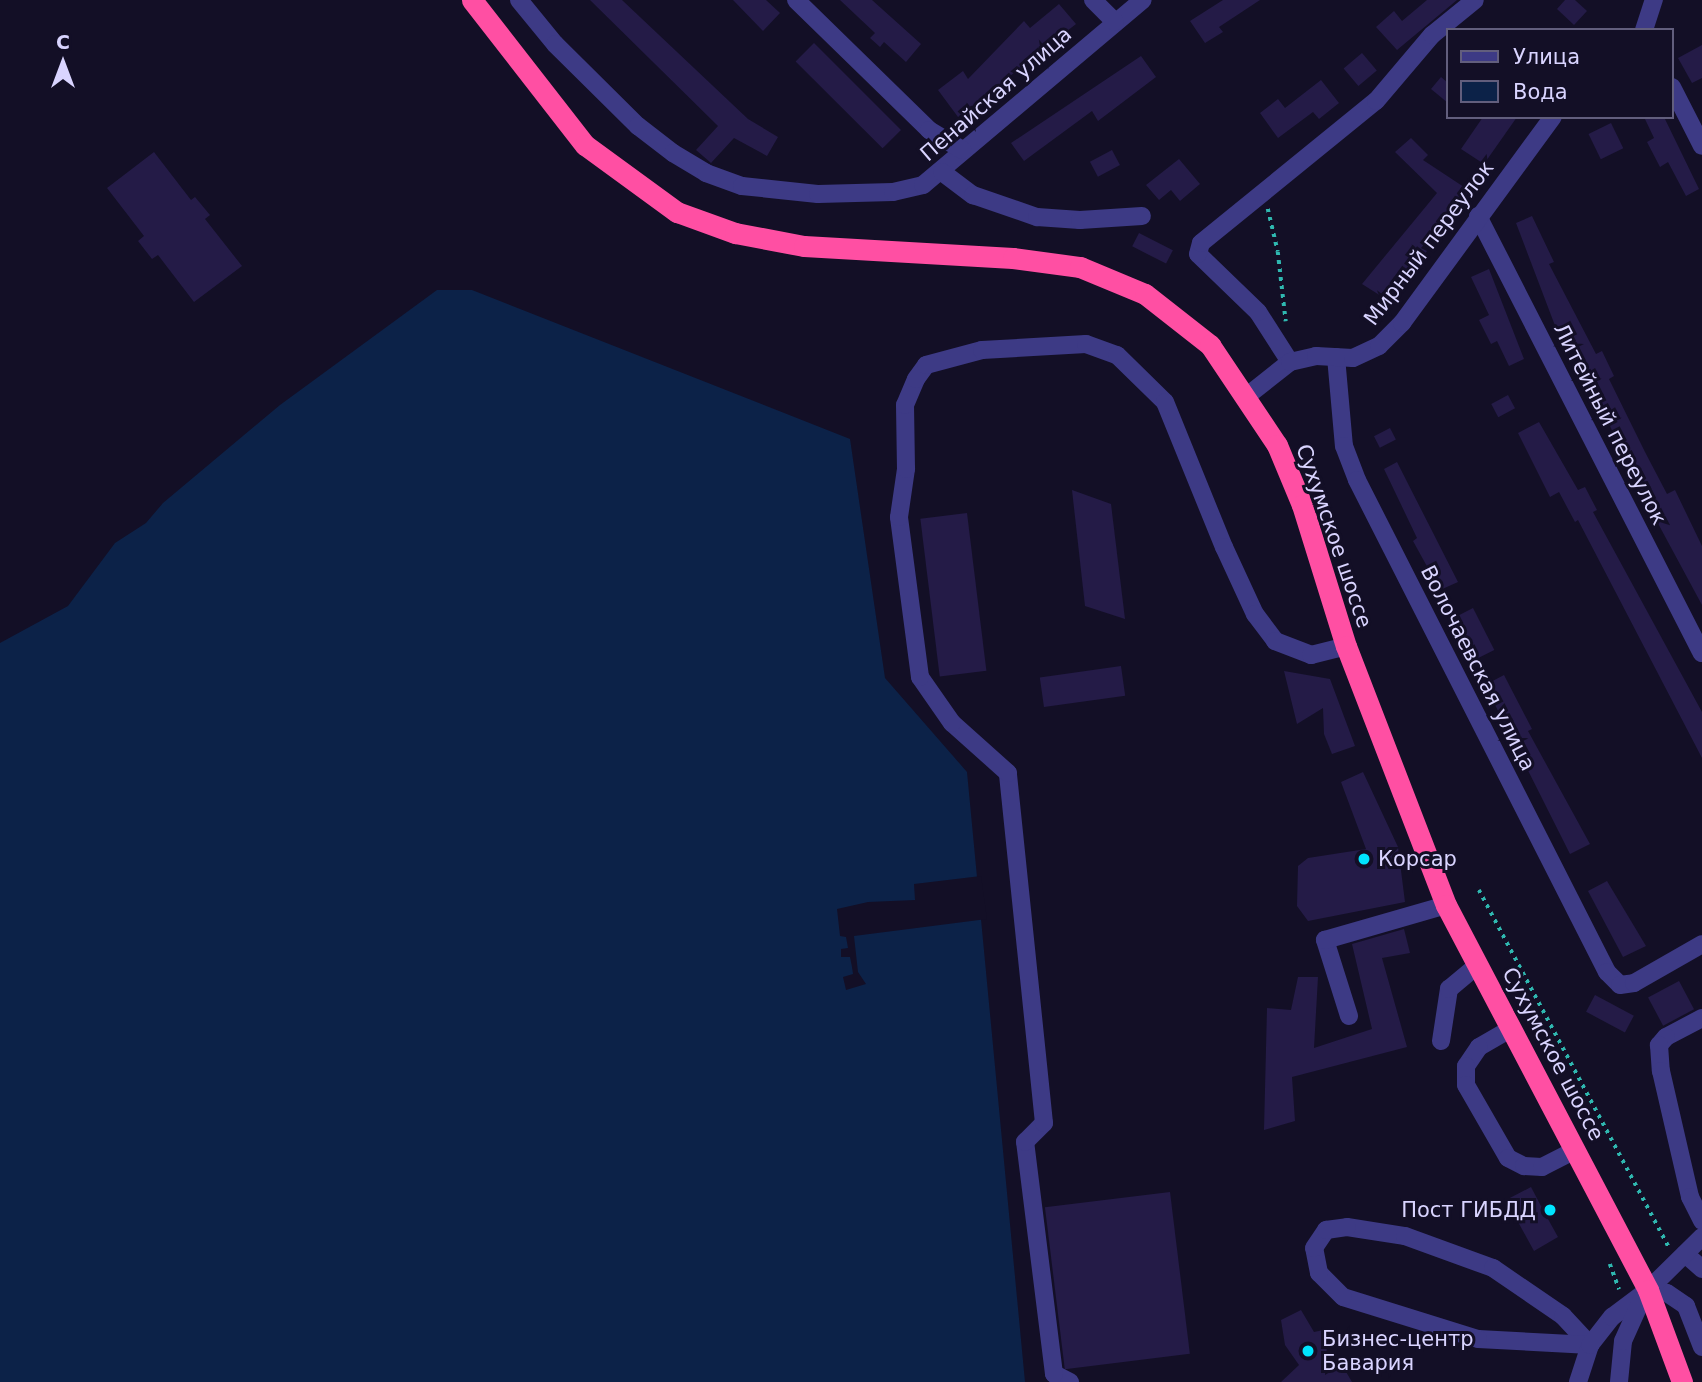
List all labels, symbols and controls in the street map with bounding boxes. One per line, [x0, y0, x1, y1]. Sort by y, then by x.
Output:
street label: Пенайская улица [915, 22, 1077, 166]
north arrow [28, 28, 98, 98]
legend [1446, 28, 1674, 119]
text: С [56, 31, 70, 53]
text: Улица [1513, 45, 1580, 69]
text: Вода [1513, 80, 1568, 104]
street label: Мирный переулок [1359, 156, 1499, 330]
street label: Литейный переулок [1548, 319, 1672, 529]
street label: Сухумское шоссе [1291, 441, 1377, 631]
street label: Волочаевская улица [1415, 561, 1541, 775]
place label: Корсар [1378, 846, 1457, 872]
marker: Корсар [1356, 851, 1372, 867]
street label: Сухумское шоссе [1497, 963, 1609, 1145]
place label: Пост ГИБДД [1401, 1197, 1536, 1223]
marker: Пост ГИБДД [1542, 1202, 1558, 1218]
place label: Бизнес-центр Бавария [1322, 1326, 1474, 1376]
marker: Бизнес-центр Бавария [1300, 1343, 1316, 1359]

